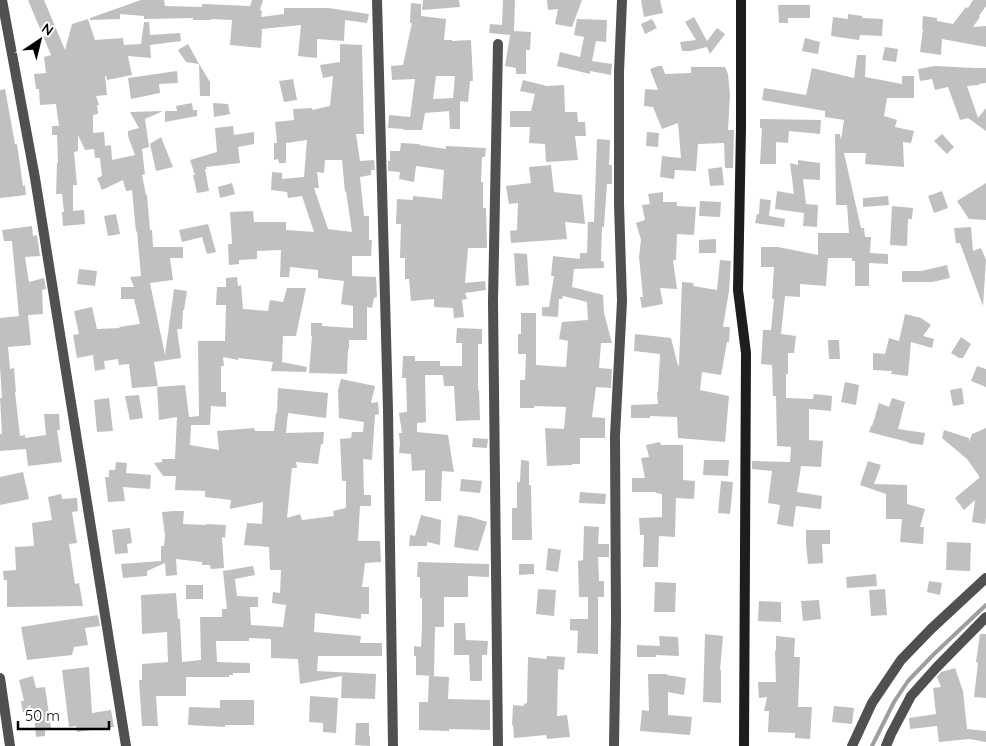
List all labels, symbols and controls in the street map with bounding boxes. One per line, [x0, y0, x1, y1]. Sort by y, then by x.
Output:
north arrow [15, 15, 65, 65]
text: N [38, 19, 57, 40]
scale bar [18, 698, 109, 730]
text: 50 m [25, 706, 60, 725]

